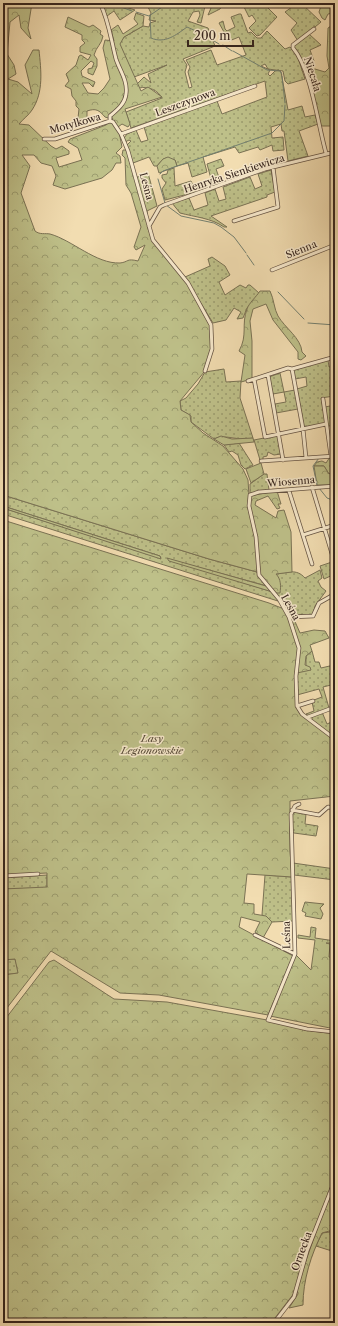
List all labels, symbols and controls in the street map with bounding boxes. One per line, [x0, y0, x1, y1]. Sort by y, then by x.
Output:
scale bar [188, 22, 253, 48]
text: 200 m [194, 28, 231, 43]
street label: Niecała [301, 55, 324, 94]
street label: Leszczynowa [153, 85, 218, 119]
street label: Motylkowa [48, 110, 103, 137]
street label: Henryka Sienkiewicza [182, 151, 287, 196]
street label: Leśna [137, 171, 157, 202]
street label: Sienna [284, 237, 319, 262]
street label: Wiosenna [266, 473, 316, 490]
street label: Leśna [278, 592, 303, 623]
park label: Lasy Legionowskie [120, 732, 184, 757]
street label: Leśna [280, 920, 293, 949]
street label: Ornecka [288, 1229, 315, 1272]

